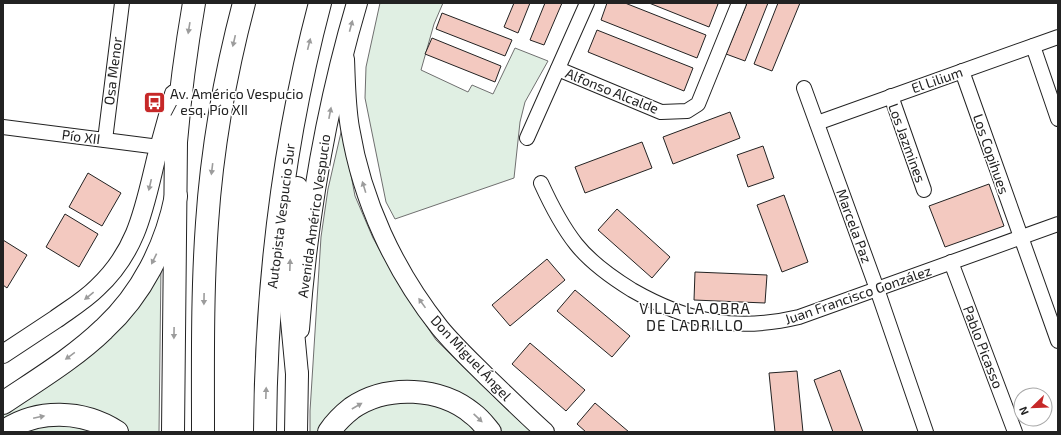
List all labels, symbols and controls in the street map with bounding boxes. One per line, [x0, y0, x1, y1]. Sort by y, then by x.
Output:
one-way arrow [348, 19, 354, 31]
one-way arrow [186, 22, 192, 34]
street label: Osa Menor [100, 35, 125, 106]
one-way arrow [231, 35, 237, 47]
one-way arrow [307, 38, 313, 50]
street label: El Lilium [909, 63, 965, 96]
street label: Alfonso Alcalde [563, 64, 661, 117]
place label: Av. Américo Vespucio / esq. Pío XII [170, 85, 303, 118]
bus stop icon: Av. Américo Vespucio / esq. Pío XII [141, 89, 167, 115]
street label: Los Jazmines [885, 101, 930, 185]
one-way arrow [327, 107, 333, 119]
street label: Los Copihues [970, 112, 1013, 196]
street label: Pío XII [61, 126, 101, 147]
street label: Avenida Américo Vespucio [294, 133, 333, 299]
street label: Autopista Vespucio Sur [263, 142, 298, 289]
one-way arrow [209, 163, 216, 175]
one-way arrow [147, 179, 153, 191]
one-way arrow [361, 181, 367, 193]
street label: Marcela Paz [833, 186, 876, 265]
one-way arrow [151, 254, 158, 265]
one-way arrow [287, 258, 293, 271]
street label: Juan Francisco González [782, 261, 933, 328]
one-way arrow [83, 291, 94, 300]
one-way arrow [201, 293, 207, 306]
one-way arrow [418, 298, 426, 308]
district label: VILLA LA OBRA DE LADRILLO [639, 299, 751, 334]
street label: Pablo Picasso [960, 303, 1007, 391]
street label: Don Miguel Ángel [427, 311, 516, 404]
one-way arrow [171, 327, 178, 339]
one-way arrow [65, 352, 76, 361]
one-way arrow [263, 386, 269, 399]
north arrow [1013, 387, 1053, 427]
one-way arrow [351, 402, 363, 409]
text: N [1016, 405, 1031, 417]
one-way arrow [473, 413, 483, 423]
one-way arrow [32, 414, 45, 420]

